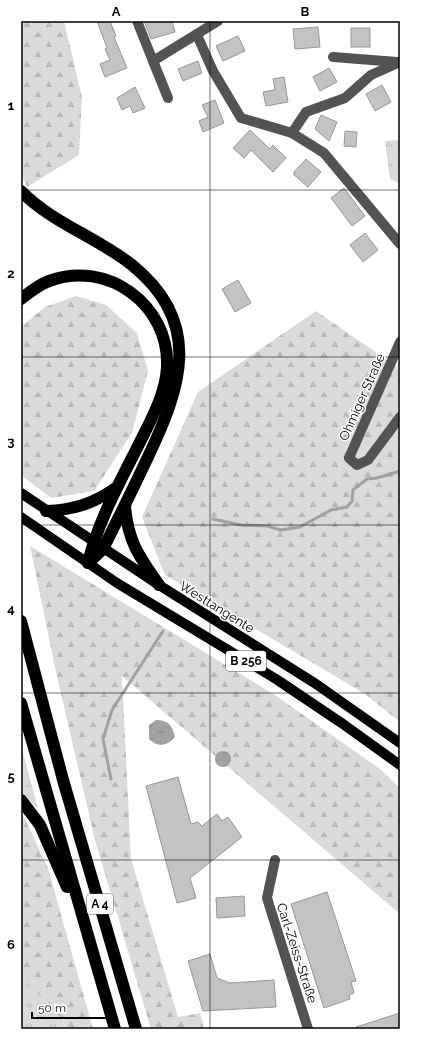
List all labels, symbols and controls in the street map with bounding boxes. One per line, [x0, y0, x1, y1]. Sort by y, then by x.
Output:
text: A [112, 4, 121, 19]
text: B [301, 4, 310, 19]
text: 1 [8, 98, 15, 113]
text: 2 [7, 266, 15, 281]
street label: Ohmiger Straße [336, 351, 388, 443]
text: 3 [7, 434, 15, 449]
street label: Westtangente [177, 578, 257, 636]
text: 4 [7, 601, 15, 616]
road number: B 256 [226, 651, 266, 671]
text: 5 [7, 769, 15, 784]
road number: A 4 [87, 894, 113, 914]
street label: Carl-Zeiss-Straße [274, 901, 320, 1005]
text: 6 [7, 937, 15, 952]
scale bar [32, 994, 111, 1020]
text: 50 m [38, 1001, 66, 1015]

